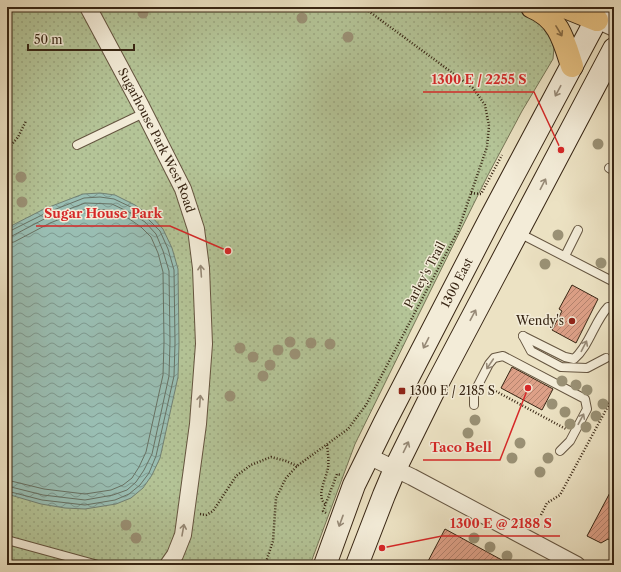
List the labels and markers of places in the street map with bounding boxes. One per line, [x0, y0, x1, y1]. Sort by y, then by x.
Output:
callout: 1300 E / 2255 S [423, 67, 534, 92]
callout: Sugar House Park [36, 201, 170, 226]
place label: Wendy's [515, 313, 564, 328]
marker: Wendy's [567, 316, 577, 326]
place label: 1300 E / 2185 S [410, 383, 495, 398]
marker: 1300 E / 2185 S [397, 386, 407, 396]
callout: Taco Bell [423, 435, 500, 460]
callout: 1300 E @ 2188 S [442, 511, 560, 536]

